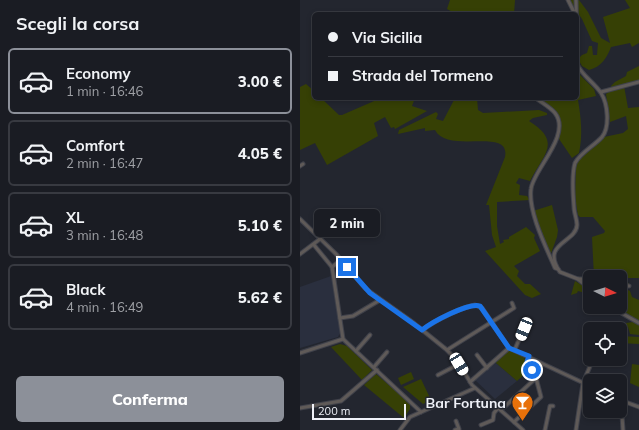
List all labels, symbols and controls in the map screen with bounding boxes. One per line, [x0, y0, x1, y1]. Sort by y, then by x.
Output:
text: Scegli la corsa [16, 12, 139, 35]
text: Via Sicilia [352, 28, 422, 47]
icon: car [18, 63, 54, 99]
text: Economy [66, 64, 131, 83]
text: Strada del Tormeno [352, 66, 493, 85]
text: 3.00 € [238, 72, 282, 91]
text: 1 min · 16:46 [66, 83, 143, 99]
icon: car [18, 135, 54, 171]
text: Comfort [66, 136, 124, 155]
text: 4.05 € [238, 144, 282, 163]
text: 2 min · 16:47 [66, 155, 143, 171]
icon: car [18, 207, 54, 243]
text: XL [66, 208, 84, 227]
callout: 2 min [314, 209, 380, 237]
text: 2 min [330, 215, 364, 231]
text: 5.10 € [238, 216, 282, 235]
text: 3 min · 16:48 [66, 227, 143, 243]
route end [338, 258, 356, 276]
north arrow [583, 270, 627, 314]
map controls [583, 270, 627, 418]
icon: car [18, 279, 54, 315]
text: Black [66, 280, 105, 299]
text: 5.62 € [238, 288, 282, 307]
text: 4 min · 16:49 [66, 299, 143, 315]
car [514, 316, 534, 342]
button: locate [583, 322, 627, 366]
car [448, 351, 470, 377]
route start [523, 361, 541, 379]
button: layers [583, 374, 627, 418]
button: Conferma [16, 376, 284, 422]
bar icon: Bar Fortuna [509, 390, 535, 423]
place label: Bar Fortuna [426, 394, 506, 412]
scale bar [312, 402, 406, 421]
text: 200 m [318, 404, 350, 418]

